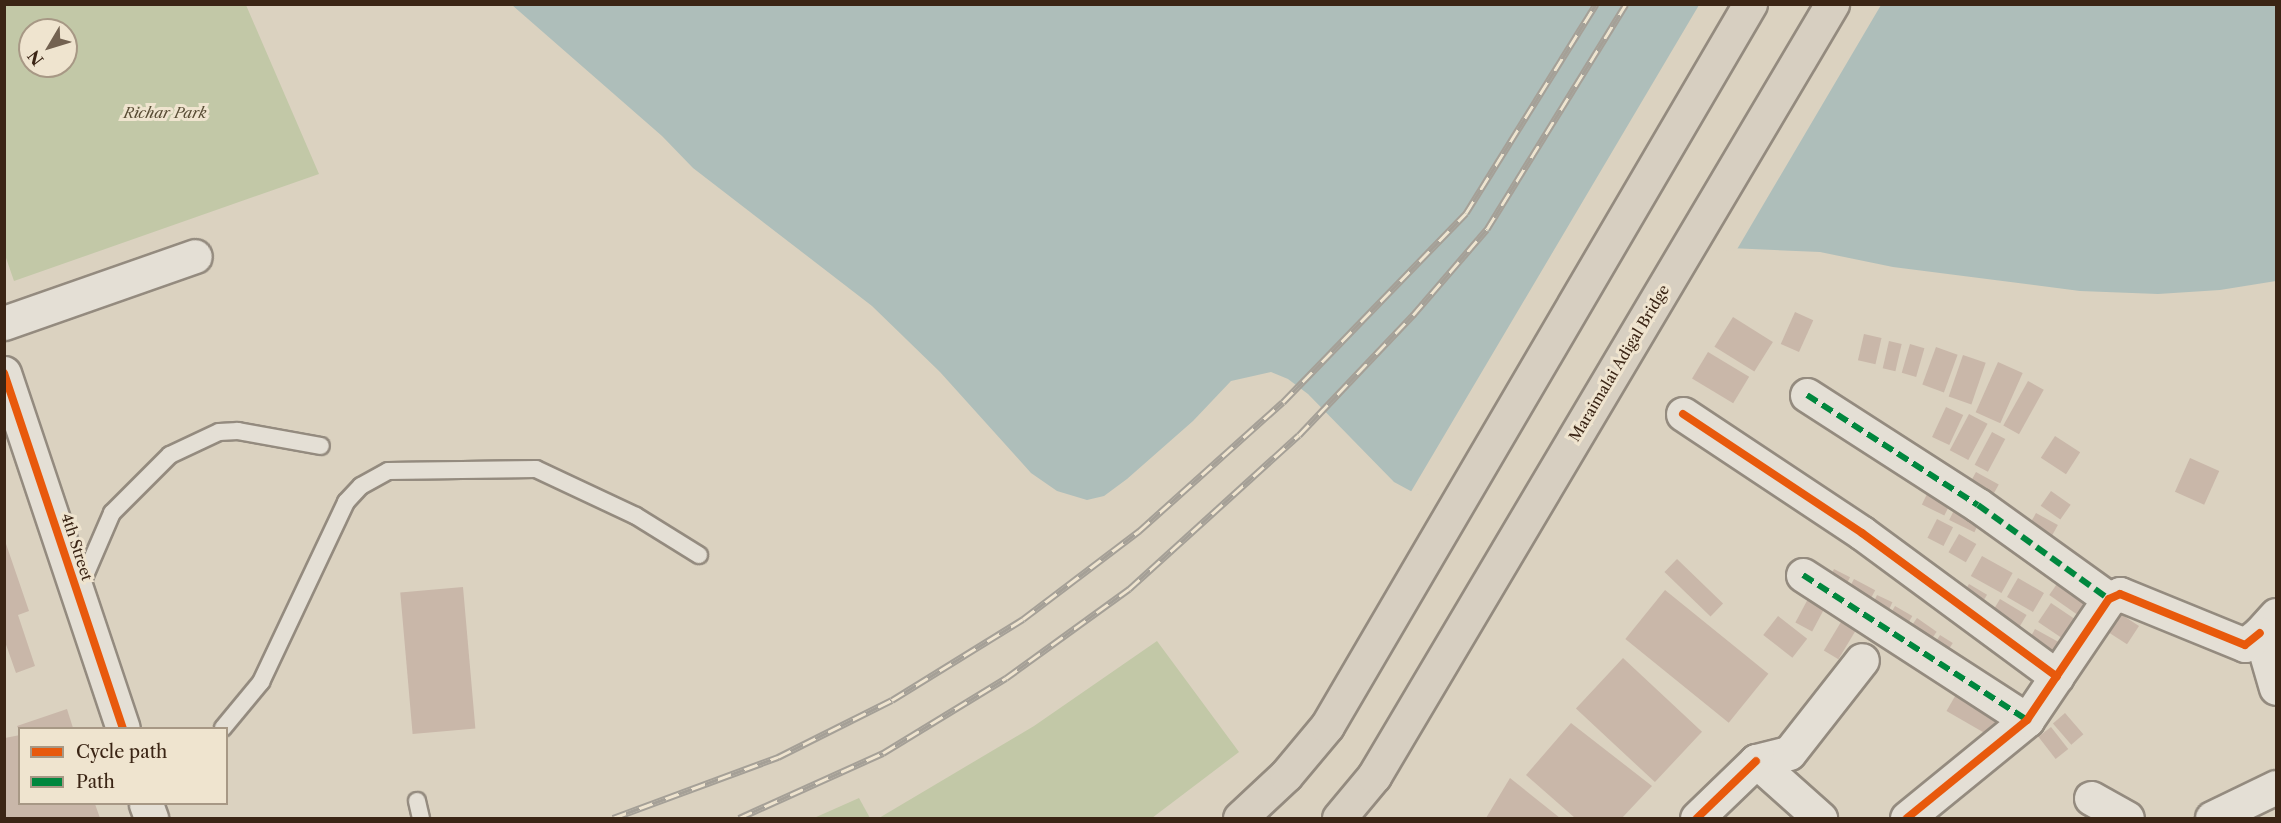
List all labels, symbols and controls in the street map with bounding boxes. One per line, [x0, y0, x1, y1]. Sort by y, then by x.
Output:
north arrow [18, 18, 78, 78]
text: N [23, 46, 48, 69]
park label: Richar Park [123, 104, 207, 122]
street label: Maraimalai Adigal Bridge [1565, 281, 1673, 445]
street label: 4th Street [58, 511, 96, 583]
legend [18, 727, 228, 805]
text: Cycle path [76, 741, 167, 763]
text: Path [76, 771, 115, 793]

